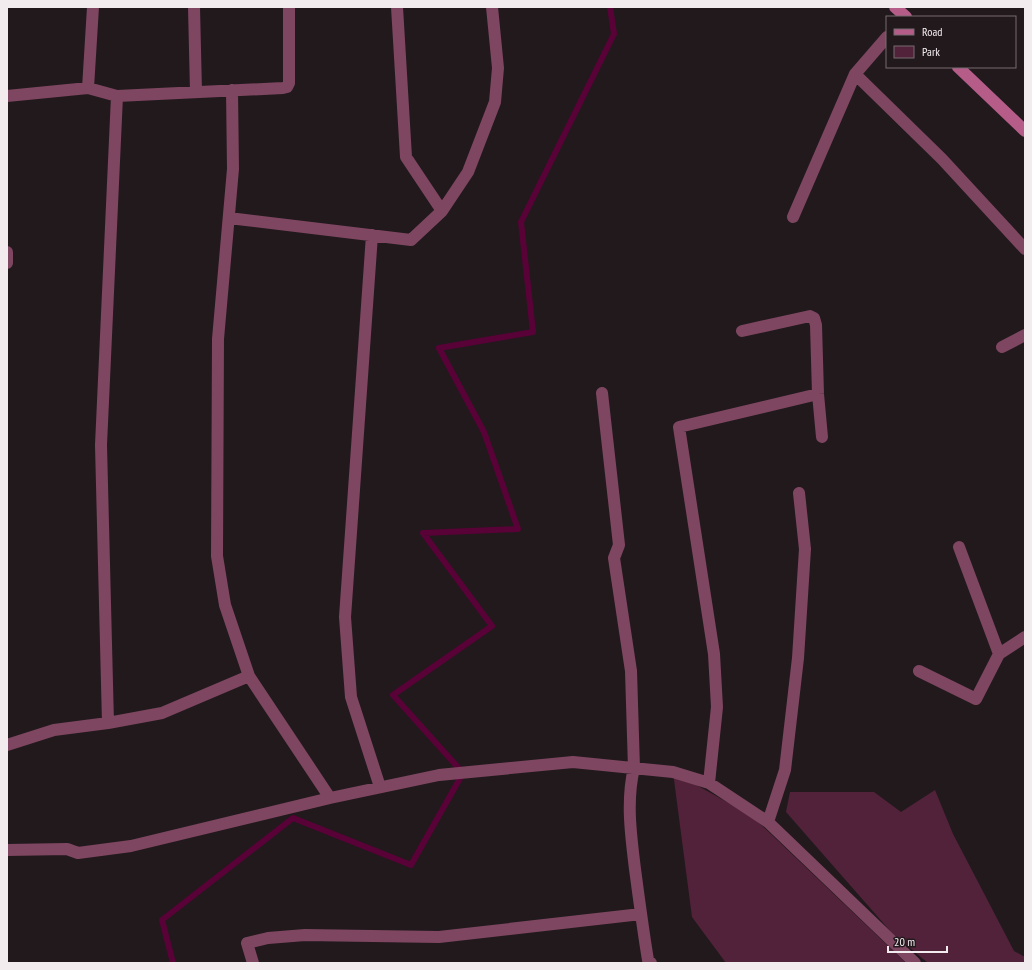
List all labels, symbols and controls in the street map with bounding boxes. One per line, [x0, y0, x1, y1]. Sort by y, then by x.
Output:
legend [886, 16, 1016, 68]
text: Road [922, 24, 942, 39]
text: Park [922, 44, 940, 59]
scale bar [888, 928, 947, 954]
text: 20 m [894, 934, 915, 949]

